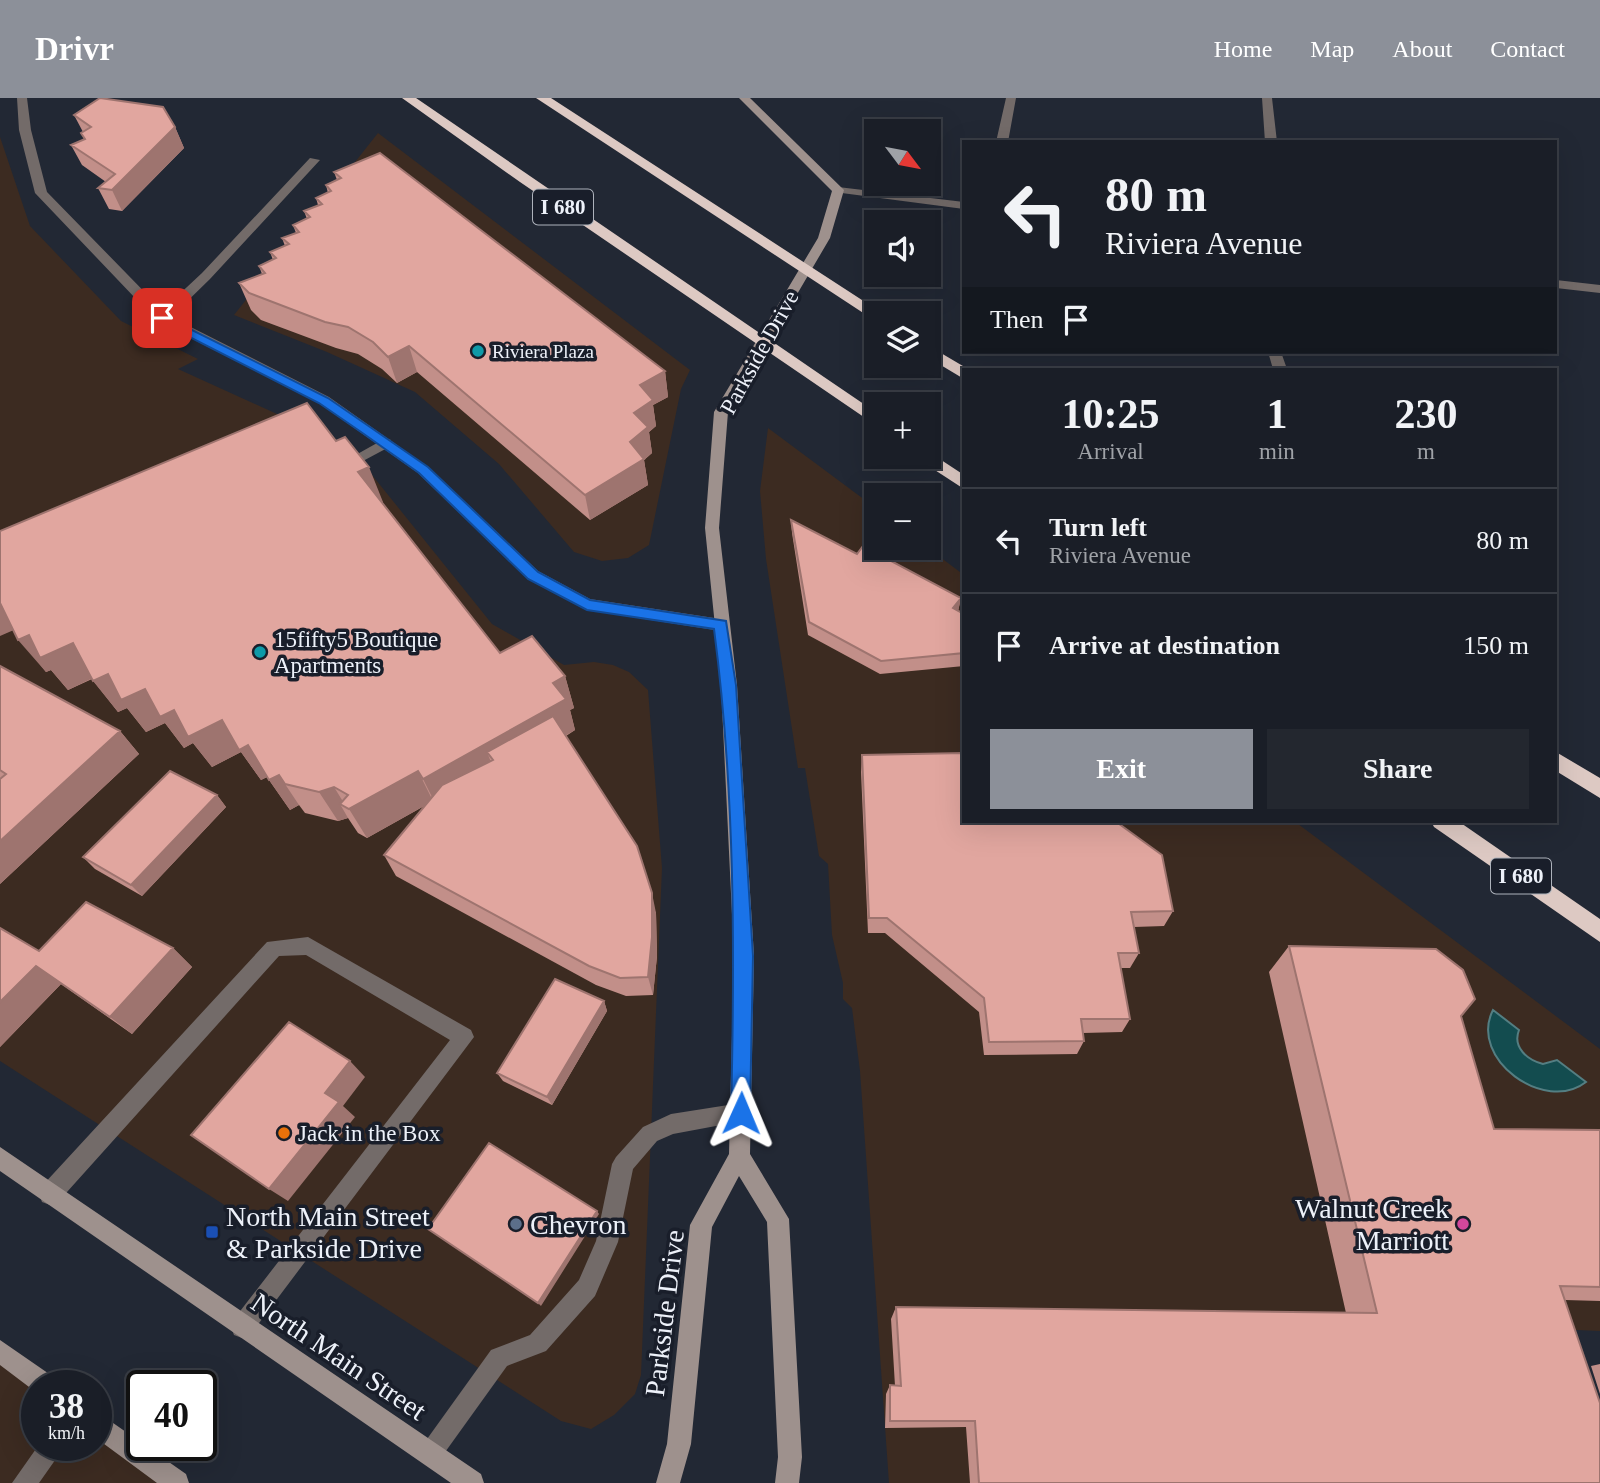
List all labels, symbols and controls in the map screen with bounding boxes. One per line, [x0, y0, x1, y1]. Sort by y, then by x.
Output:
text: Drivr [35, 31, 114, 67]
text: Home [1214, 36, 1272, 62]
text: Map [1310, 36, 1354, 62]
text: About [1392, 36, 1452, 62]
text: Contact [1490, 36, 1565, 62]
north arrow [864, 119, 942, 196]
map controls [864, 119, 941, 560]
text: 80 m [1105, 167, 1207, 222]
icon: left [990, 168, 1081, 259]
road number: I 680 [533, 190, 593, 224]
button: sound [864, 210, 941, 287]
text: Riviera Avenue [1105, 225, 1303, 261]
street label: Parkside Drive [715, 286, 804, 418]
pin [132, 288, 192, 348]
icon: arrive [143, 299, 181, 337]
button: layers [864, 301, 941, 378]
icon: arrive [1057, 301, 1095, 339]
text: Then [990, 305, 1043, 334]
place label: Riviera Plaza [492, 341, 594, 362]
marker: Riviera Plaza [470, 343, 486, 359]
text: 10:25 [1062, 391, 1160, 437]
text: 1 [1266, 391, 1287, 437]
text: 230 [1394, 391, 1457, 437]
button: + [864, 392, 941, 469]
text: Arrival [1077, 439, 1144, 464]
text: min [1259, 439, 1295, 464]
text: m [1417, 439, 1435, 464]
button: − [864, 483, 941, 560]
text: Turn left [1049, 513, 1147, 542]
icon: left [990, 522, 1028, 560]
text: 80 m [1476, 526, 1529, 555]
text: Riviera Avenue [1049, 543, 1191, 568]
place label: 15fifty5 Boutique Apartments [274, 627, 438, 678]
icon: arrive [990, 627, 1028, 665]
text: Arrive at destination [1049, 631, 1280, 660]
text: 150 m [1463, 631, 1529, 660]
marker: 15fifty5 Boutique Apartments [252, 644, 268, 660]
button: Exit [990, 729, 1253, 809]
button: Share [1267, 729, 1529, 809]
road number: I 680 [1491, 858, 1551, 894]
position arrow [704, 1076, 778, 1150]
place label: Jack in the Box [298, 1121, 441, 1146]
marker: Jack in the Box [276, 1125, 292, 1141]
place label: Walnut Creek Marriott [1295, 1193, 1449, 1256]
place label: North Main Street & Parkside Drive [226, 1201, 430, 1264]
place label: Chevron [530, 1209, 626, 1240]
marker: Chevron [508, 1216, 524, 1232]
marker: Walnut Creek Marriott [1455, 1216, 1471, 1232]
marker: North Main Street & Parkside Drive [204, 1224, 220, 1240]
street label: Parkside Drive [639, 1228, 690, 1398]
street label: North Main Street [246, 1287, 432, 1426]
speed limit sign: 40 [126, 1370, 217, 1461]
text: 38 [49, 1387, 84, 1426]
text: km/h [48, 1423, 85, 1443]

